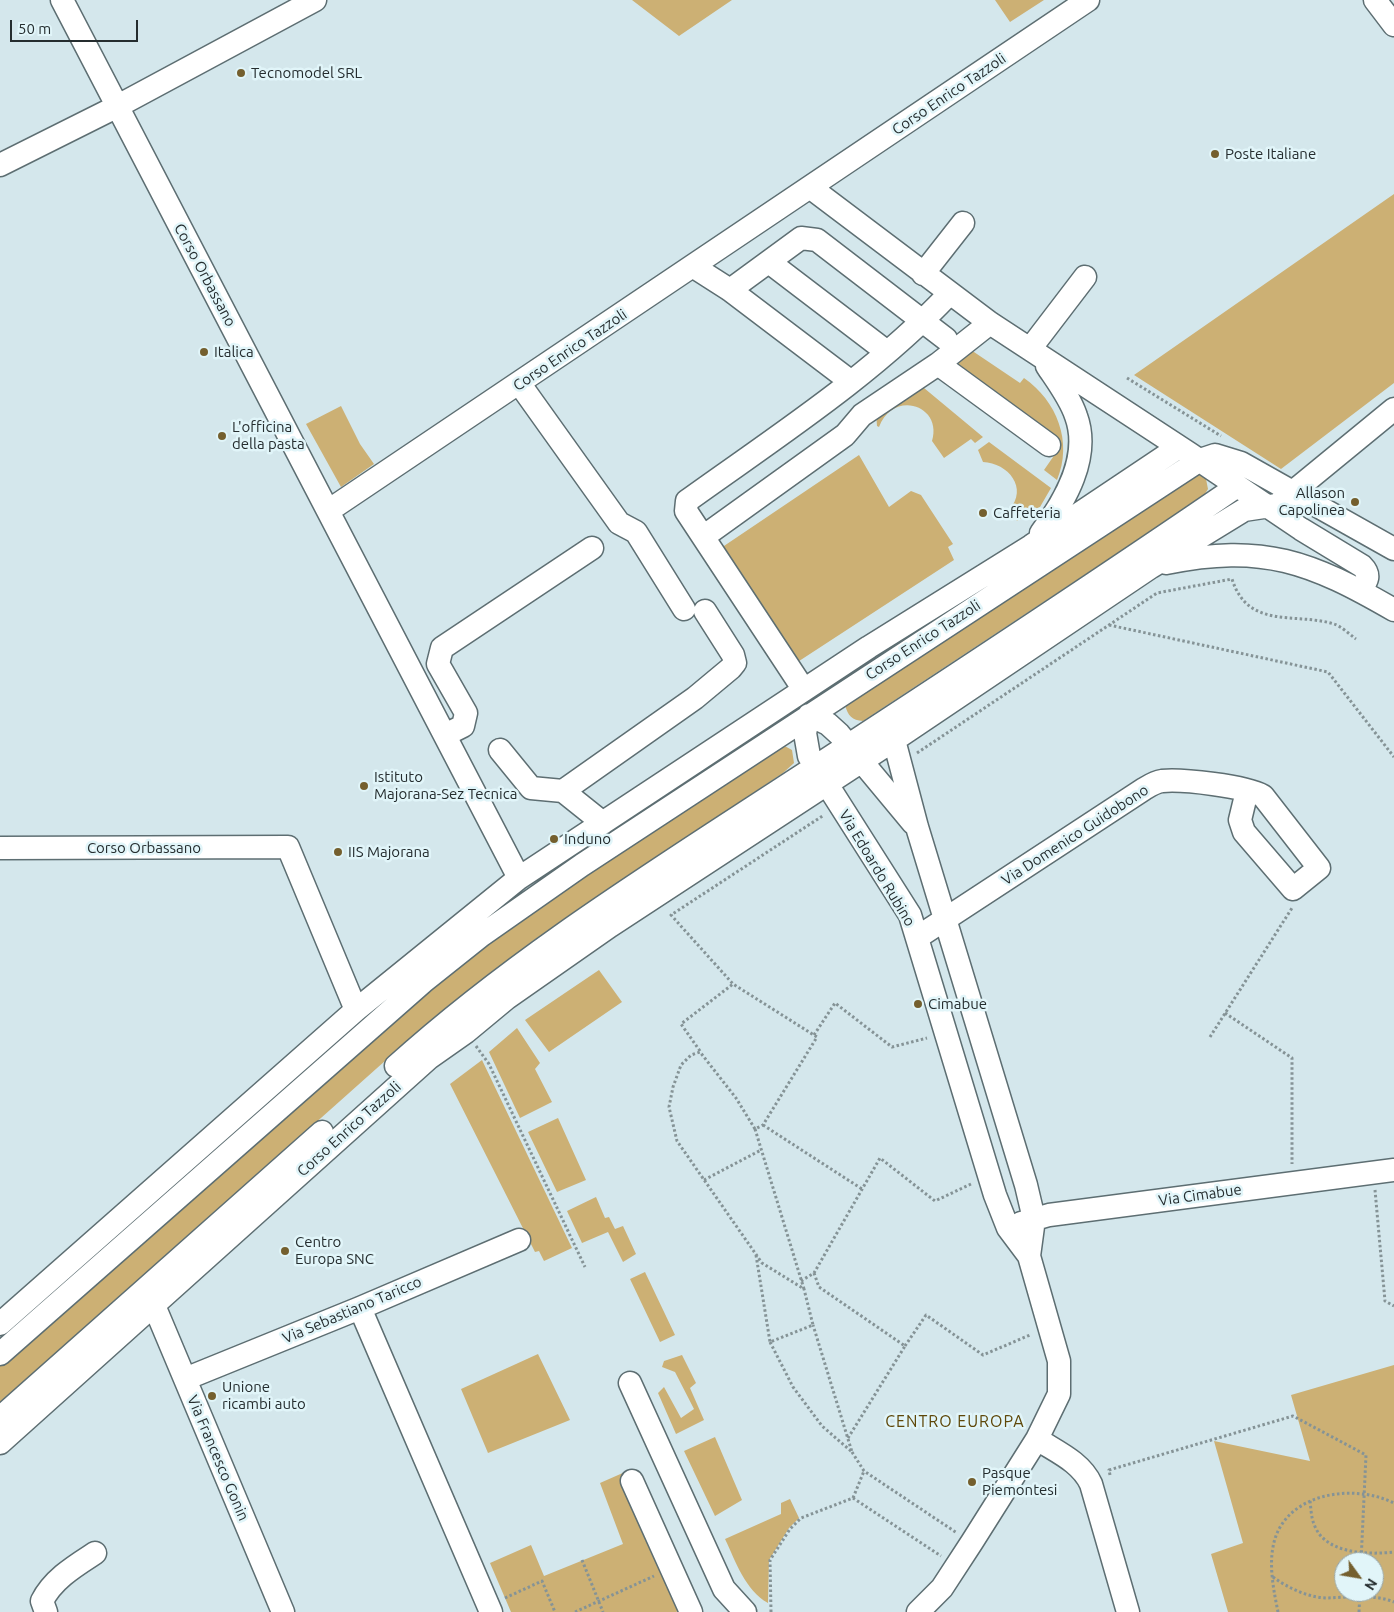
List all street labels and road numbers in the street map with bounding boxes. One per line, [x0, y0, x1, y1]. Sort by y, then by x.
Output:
street label: Corso Enrico Tazzoli [889, 49, 1009, 139]
street label: Corso Orbassano [170, 220, 240, 330]
street label: Corso Enrico Tazzoli [510, 305, 630, 395]
street label: Corso Enrico Tazzoli [862, 596, 984, 684]
street label: Via Domenico Guidobono [998, 781, 1152, 889]
street label: Via Edoardo Rubino [835, 807, 919, 929]
street label: Corso Orbassano [87, 839, 201, 857]
street label: Corso Enrico Tazzoli [293, 1078, 405, 1180]
street label: Via Cimabue [1157, 1180, 1243, 1210]
street label: Via Sebastiano Taricco [280, 1273, 424, 1347]
street label: Via Francesco Gonin [183, 1392, 253, 1524]

